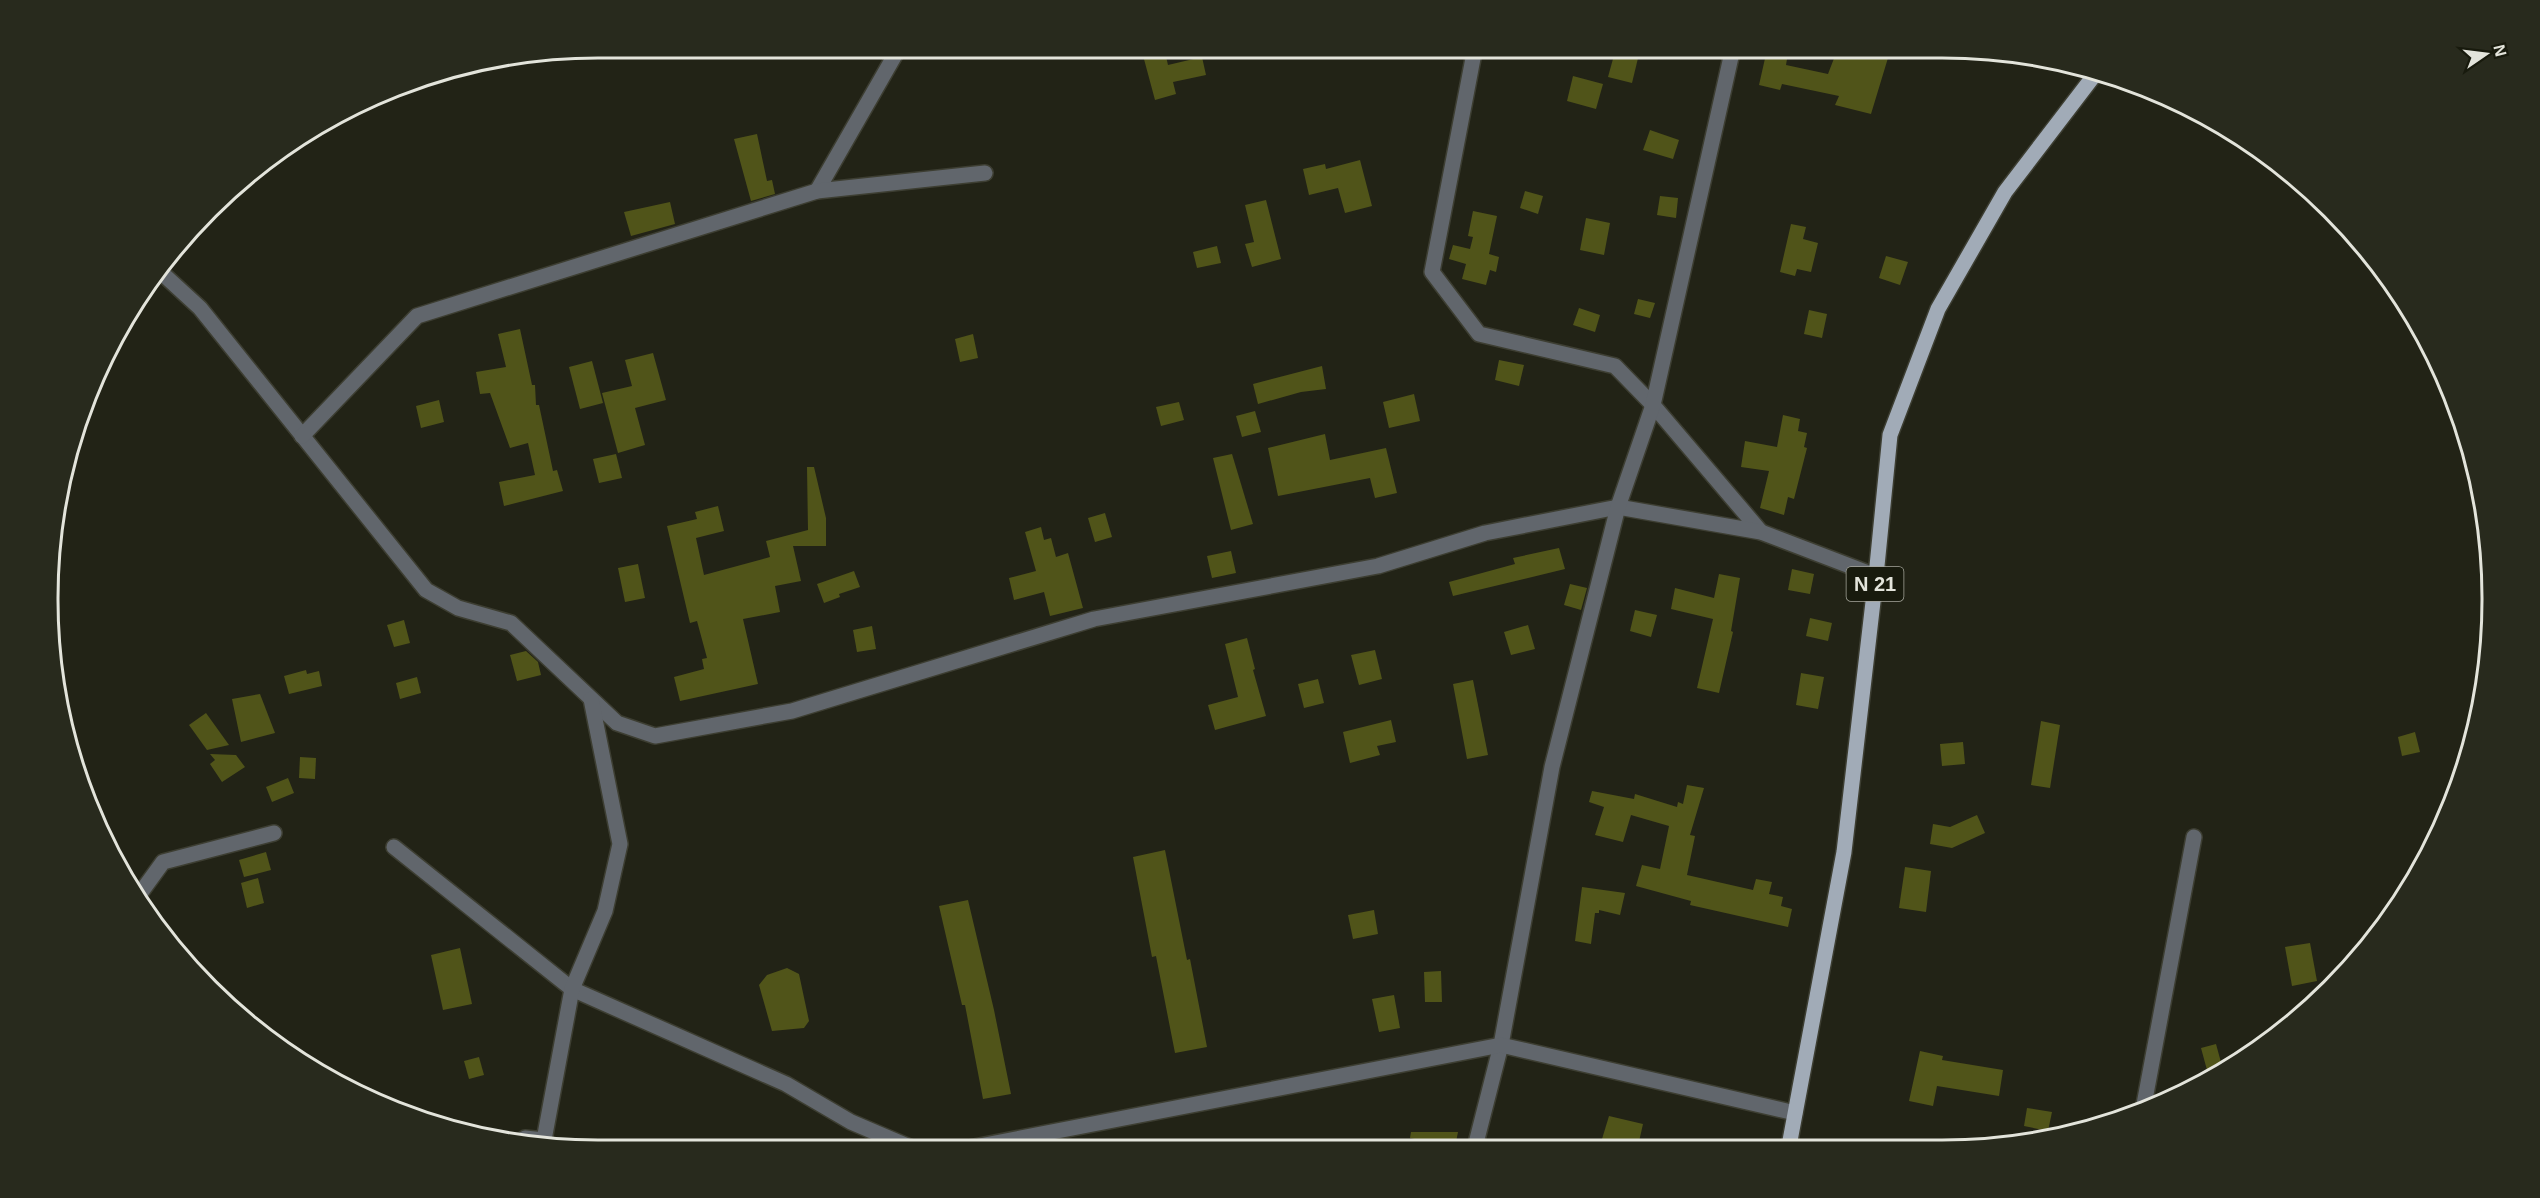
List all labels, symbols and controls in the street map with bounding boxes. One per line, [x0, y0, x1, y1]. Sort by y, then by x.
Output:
north arrow [2456, 24, 2516, 84]
text: N [2490, 43, 2510, 58]
road number: N 21 [1846, 567, 1904, 601]

